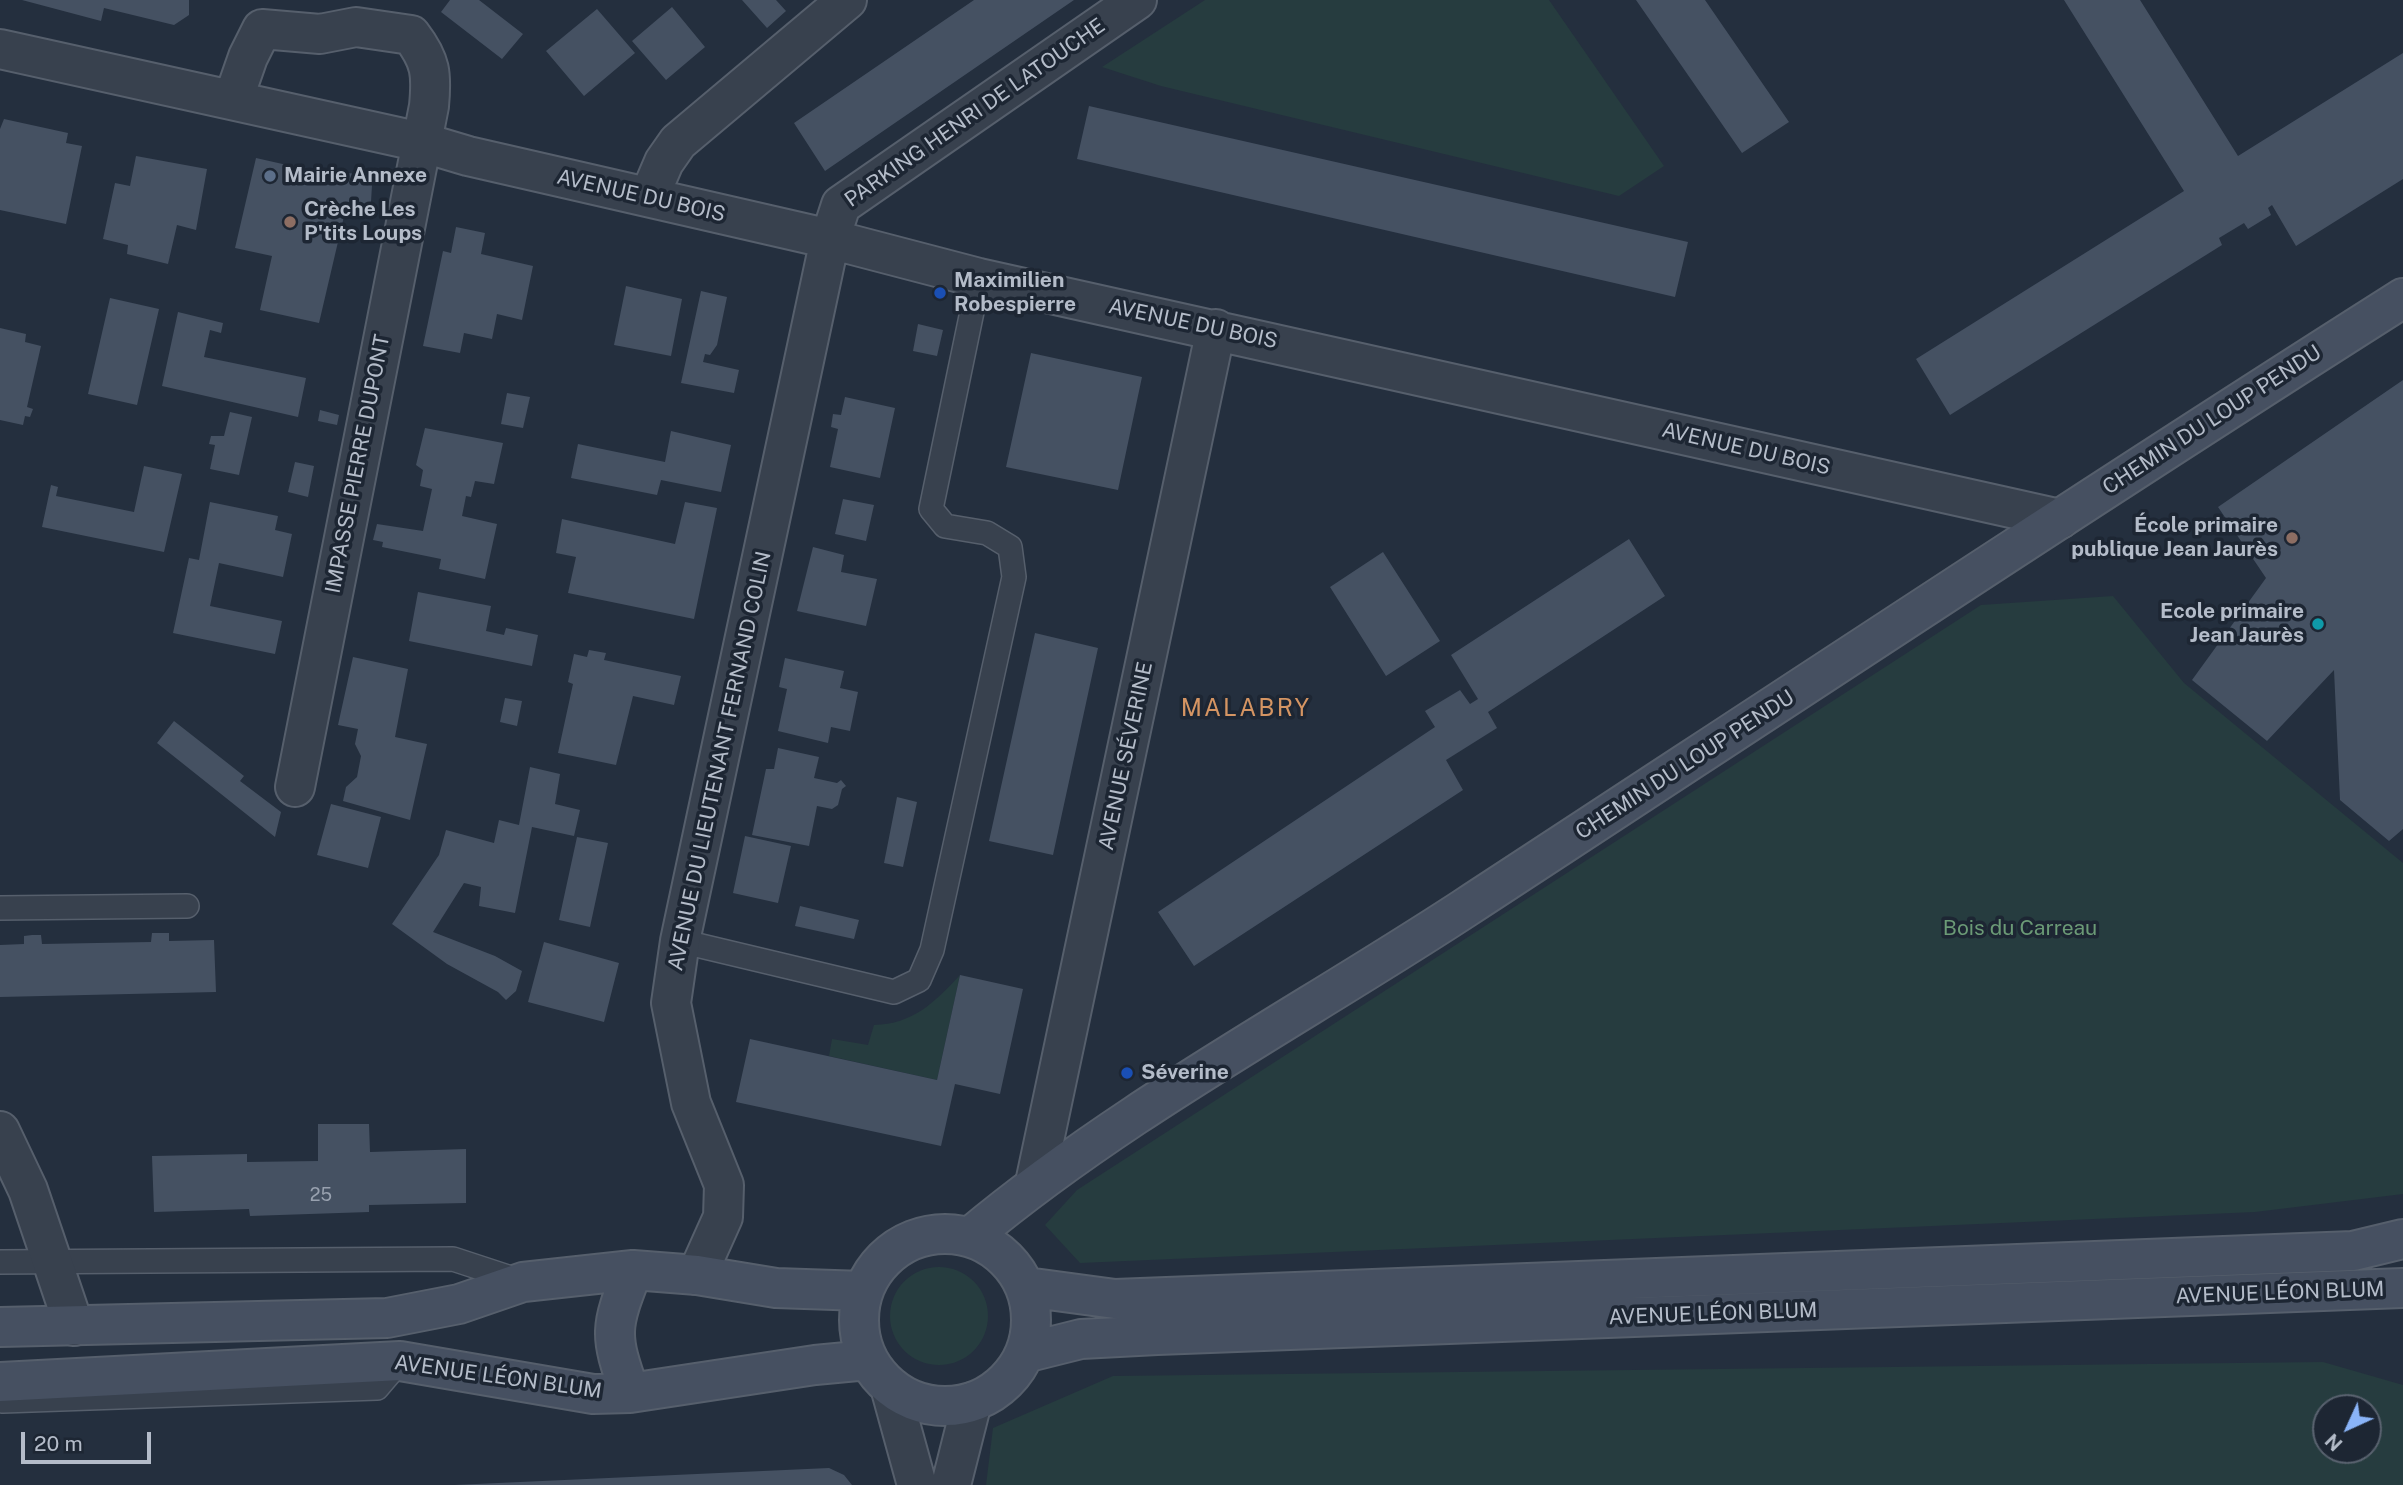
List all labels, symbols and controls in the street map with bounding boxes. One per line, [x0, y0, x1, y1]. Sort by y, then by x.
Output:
street label: PARKING HENRI DE LATOUCHE [840, 13, 1110, 213]
place label: Mairie Annexe [284, 163, 427, 189]
street label: AVENUE DU BOIS [554, 164, 728, 228]
marker: Mairie Annexe [262, 168, 278, 184]
place label: Crèche Les P'tits Loups [304, 197, 422, 247]
marker: Crèche Les P'tits Loups [282, 214, 298, 230]
place label: Maximilien Robespierre [954, 268, 1076, 318]
marker: Maximilien Robespierre [932, 285, 948, 301]
street label: AVENUE DU BOIS [1106, 294, 1280, 354]
street label: IMPASSE PIERRE DUPONT [321, 332, 395, 596]
street label: CHEMIN DU LOUP PENDU [2098, 340, 2326, 500]
street label: AVENUE DU BOIS [1659, 417, 1833, 481]
place label: École primaire publique Jean Jaurès [2071, 513, 2278, 563]
marker: École primaire publique Jean Jaurès [2284, 530, 2300, 546]
street label: AVENUE DU LIEUTENANT FERNAND COLIN [663, 549, 777, 973]
place label: Ecole primaire Jean Jaurès [2160, 599, 2304, 649]
marker: Ecole primaire Jean Jaurès [2310, 616, 2326, 632]
street label: AVENUE SÉVERINE [1094, 660, 1158, 852]
street label: CHEMIN DU LOUP PENDU [1571, 685, 1799, 845]
district label: MALABRY [1182, 695, 1310, 723]
park label: Bois du Carreau [1943, 916, 2097, 942]
place label: Séverine [1141, 1060, 1229, 1086]
marker: Séverine [1119, 1065, 1135, 1081]
house number: 25 [310, 1184, 332, 1206]
street label: AVENUE LÉON BLUM [2175, 1277, 2385, 1309]
street label: AVENUE LÉON BLUM [1608, 1298, 1818, 1330]
street label: AVENUE LÉON BLUM [393, 1350, 603, 1404]
north arrow [2312, 1394, 2382, 1464]
scale bar [24, 1418, 154, 1462]
text: N [2321, 1429, 2347, 1455]
text: 20 m [34, 1431, 83, 1456]

